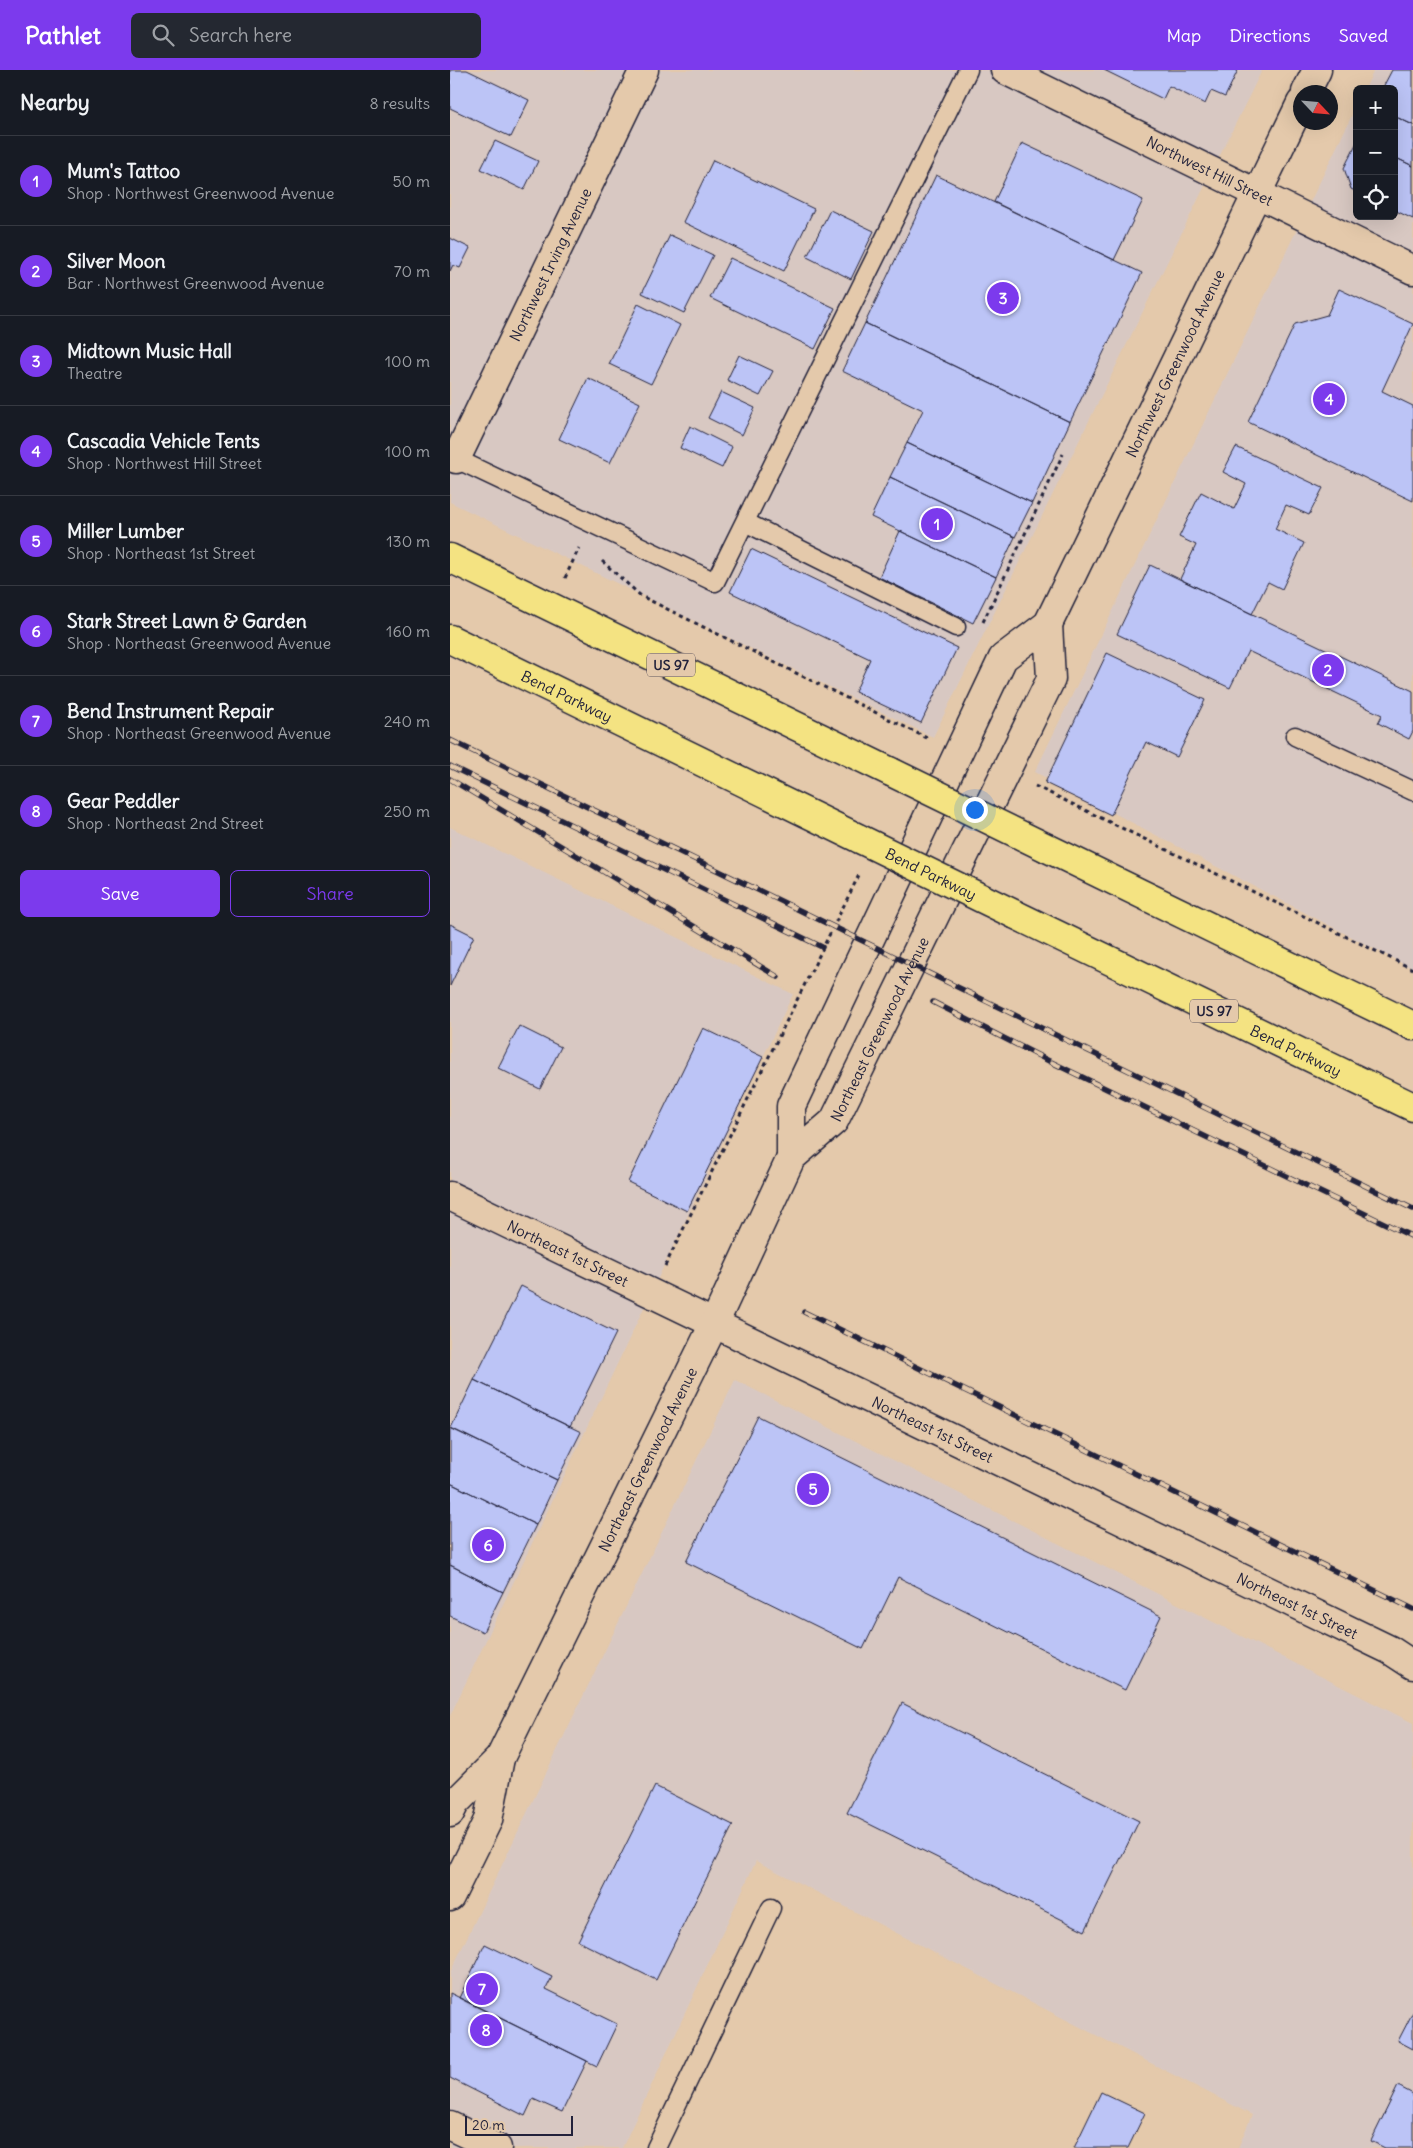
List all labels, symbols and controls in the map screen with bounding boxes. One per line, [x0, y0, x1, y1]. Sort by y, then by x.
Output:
search box [131, 13, 481, 58]
text: Pathlet [25, 20, 101, 50]
icon: search [149, 21, 177, 49]
text: Search here [189, 23, 292, 47]
text: Map [1166, 24, 1201, 47]
text: Directions [1229, 24, 1311, 47]
text: Saved [1339, 24, 1388, 47]
north arrow [1293, 85, 1338, 130]
map controls [1353, 85, 1398, 220]
button: + [1353, 85, 1398, 130]
text: Nearby [20, 89, 90, 116]
text: 8 results [369, 93, 430, 113]
button: − [1353, 130, 1398, 175]
street label: Northwest Hill Street [1143, 131, 1276, 209]
text: Mum's Tattoo [67, 159, 180, 183]
text: 1 [33, 171, 39, 191]
text: 50 m [392, 171, 430, 191]
button: locate [1353, 175, 1398, 220]
text: Shop · Northwest Greenwood Avenue [67, 183, 334, 203]
street label: Northwest Irving Avenue [505, 185, 595, 344]
text: Silver Moon [67, 249, 165, 273]
text: 2 [32, 261, 40, 281]
text: 70 m [394, 261, 430, 281]
street label: Northwest Greenwood Avenue [1121, 266, 1228, 460]
text: Bar · Northwest Greenwood Avenue [67, 273, 324, 293]
pin: 3 [987, 279, 1019, 317]
text: Midtown Music Hall [67, 339, 232, 363]
text: 3 [31, 351, 41, 371]
text: 100 m [385, 351, 430, 371]
text: Theatre [67, 363, 122, 383]
pin: 4 [1313, 380, 1345, 418]
text: Cascadia Vehicle Tents [67, 429, 260, 453]
text: 4 [31, 441, 41, 461]
text: 100 m [385, 441, 430, 461]
text: Shop · Northwest Hill Street [67, 453, 262, 473]
pin: 1 [921, 505, 953, 543]
text: Miller Lumber [67, 519, 184, 543]
text: 5 [31, 531, 41, 551]
text: 130 m [386, 531, 430, 551]
text: Shop · Northeast 1st Street [67, 543, 255, 563]
text: Stark Street Lawn & Garden [67, 609, 307, 633]
text: 6 [31, 621, 41, 641]
text: 160 m [386, 621, 430, 641]
text: Shop · Northeast Greenwood Avenue [67, 633, 331, 653]
pin: 2 [1312, 651, 1344, 689]
road number: US 97 [647, 654, 695, 676]
street label: Bend Parkway [518, 666, 615, 726]
text: Bend Instrument Repair [67, 699, 274, 723]
text: 7 [32, 711, 40, 731]
text: 240 m [384, 711, 430, 731]
text: Shop · Northeast Greenwood Avenue [67, 723, 331, 743]
text: Gear Peddler [67, 789, 180, 813]
your location [962, 797, 988, 823]
text: 8 [31, 801, 41, 821]
text: 250 m [384, 801, 430, 821]
text: Shop · Northeast 2nd Street [67, 813, 264, 833]
street label: Bend Parkway [882, 843, 980, 904]
button: Save [20, 870, 220, 917]
button: Share [230, 870, 430, 917]
street label: Northeast Greenwood Avenue [826, 934, 932, 1125]
road number: US 97 [1190, 999, 1238, 1022]
street label: Bend Parkway [1247, 1020, 1345, 1080]
street label: Northeast 1st Street [504, 1216, 632, 1290]
street label: Northeast Greenwood Avenue [594, 1364, 701, 1555]
street label: Northeast 1st Street [869, 1392, 996, 1466]
pin: 5 [797, 1470, 829, 1508]
pin: 6 [472, 1526, 504, 1564]
street label: Northeast 1st Street [1234, 1568, 1361, 1643]
pin: 7 [466, 1970, 498, 2008]
pin: 8 [470, 2011, 502, 2049]
scale bar [465, 2113, 572, 2136]
text: 20 m [472, 2116, 505, 2134]

